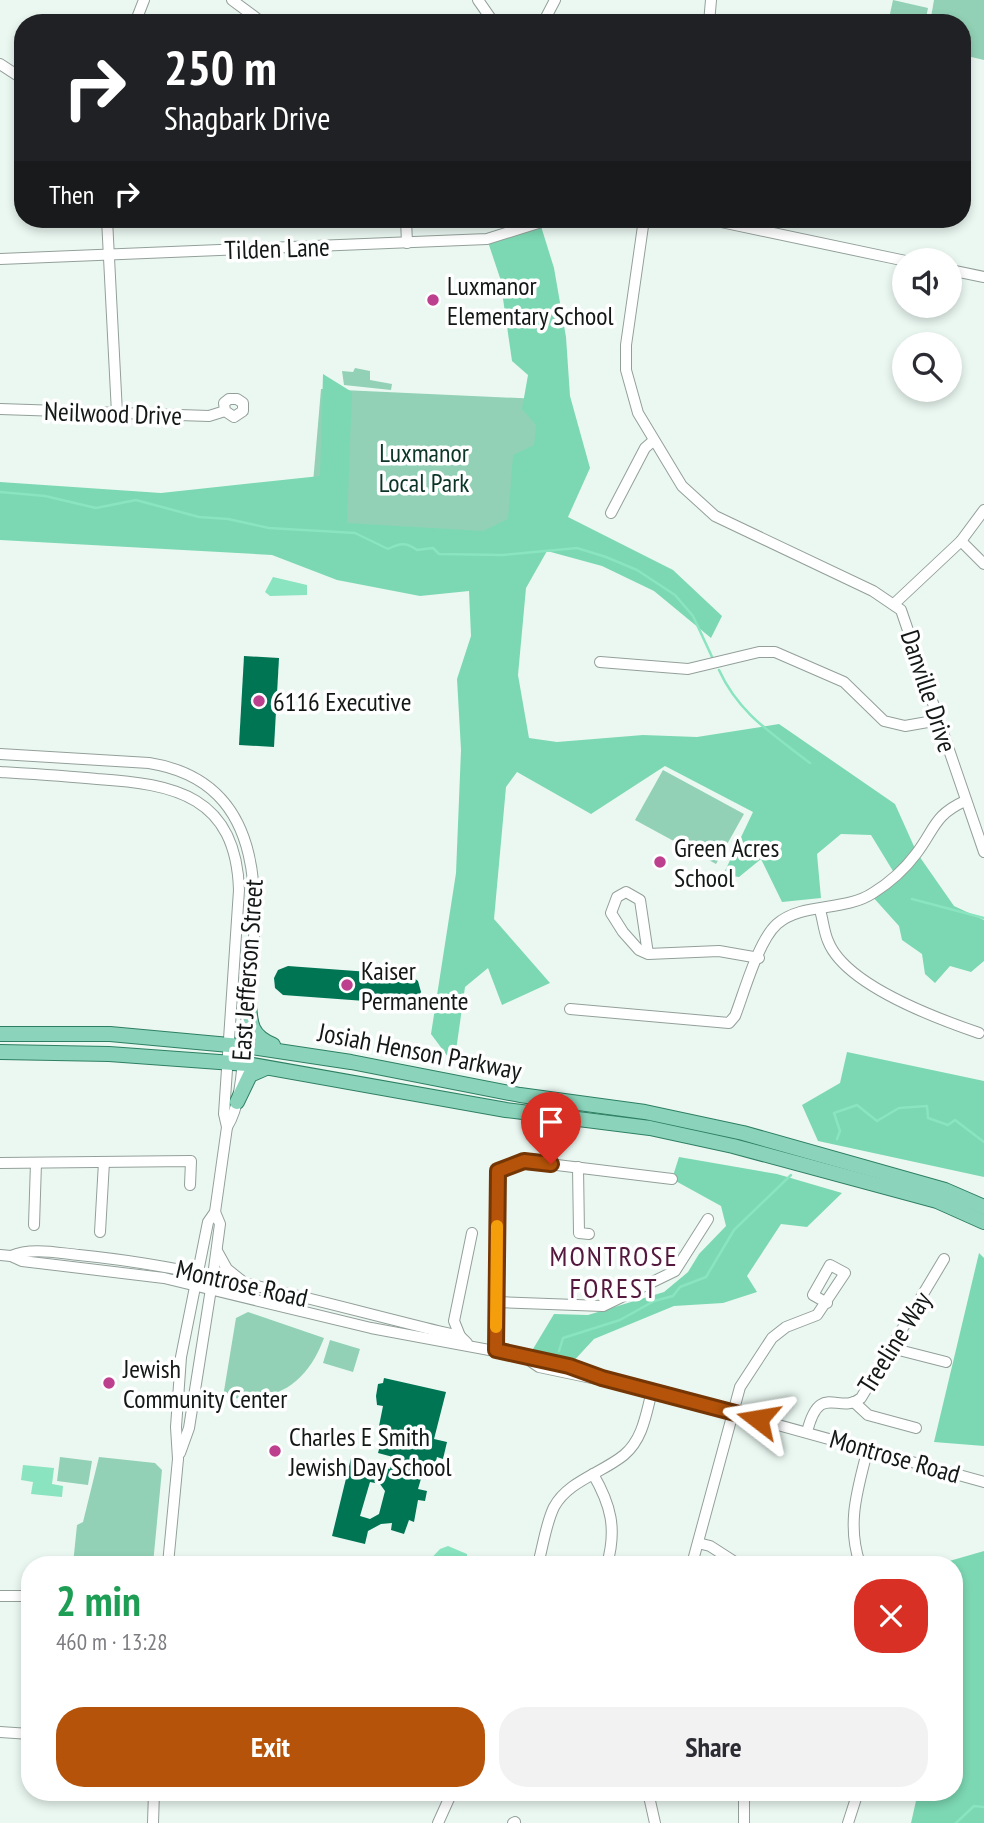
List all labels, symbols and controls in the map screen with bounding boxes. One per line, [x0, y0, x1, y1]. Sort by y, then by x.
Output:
text: 250 m [164, 35, 277, 99]
icon: right [49, 42, 140, 133]
text: Shagbark Drive [164, 97, 330, 139]
icon: right [108, 175, 146, 213]
text: Then [49, 178, 94, 211]
street label: Tilden Lane [224, 230, 330, 266]
map controls [892, 248, 962, 402]
button: sound [892, 248, 962, 318]
place label: Luxmanor Elementary School [447, 269, 614, 332]
marker: Luxmanor Elementary School [425, 292, 441, 308]
button: search [892, 332, 962, 402]
street label: Neilwood Drive [43, 394, 183, 432]
park label: Luxmanor Local Park [379, 436, 469, 499]
street label: Danville Drive [894, 626, 964, 756]
place label: 6116 Executive [273, 685, 411, 718]
marker: 6116 Executive [251, 693, 267, 709]
place label: Green Acres School [674, 831, 779, 894]
marker: Green Acres School [652, 854, 668, 870]
street label: East Jefferson Street [224, 878, 270, 1062]
place label: Kaiser Permanente [361, 954, 468, 1017]
marker: Kaiser Permanente [339, 977, 355, 993]
street label: Josiah Henson Parkway [315, 1015, 525, 1087]
pin [521, 1092, 581, 1164]
icon: arrive [532, 1103, 570, 1141]
district label: MONTROSE FOREST [550, 1237, 678, 1306]
street label: Montrose Road [173, 1252, 311, 1314]
street label: Treeline Way [850, 1285, 938, 1399]
place label: Jewish Community Center [122, 1352, 287, 1415]
marker: Jewish Community Center [101, 1375, 117, 1391]
position arrow [721, 1382, 795, 1456]
place label: Charles E Smith Jewish Day School [288, 1420, 451, 1483]
street label: Montrose Road [826, 1422, 964, 1490]
marker: Charles E Smith Jewish Day School [267, 1443, 283, 1459]
text: 2 min [56, 1573, 141, 1628]
button: close [854, 1579, 928, 1653]
text: 460 m · 13:28 [56, 1627, 168, 1656]
button: Exit [56, 1707, 485, 1787]
button: Share [499, 1707, 928, 1787]

